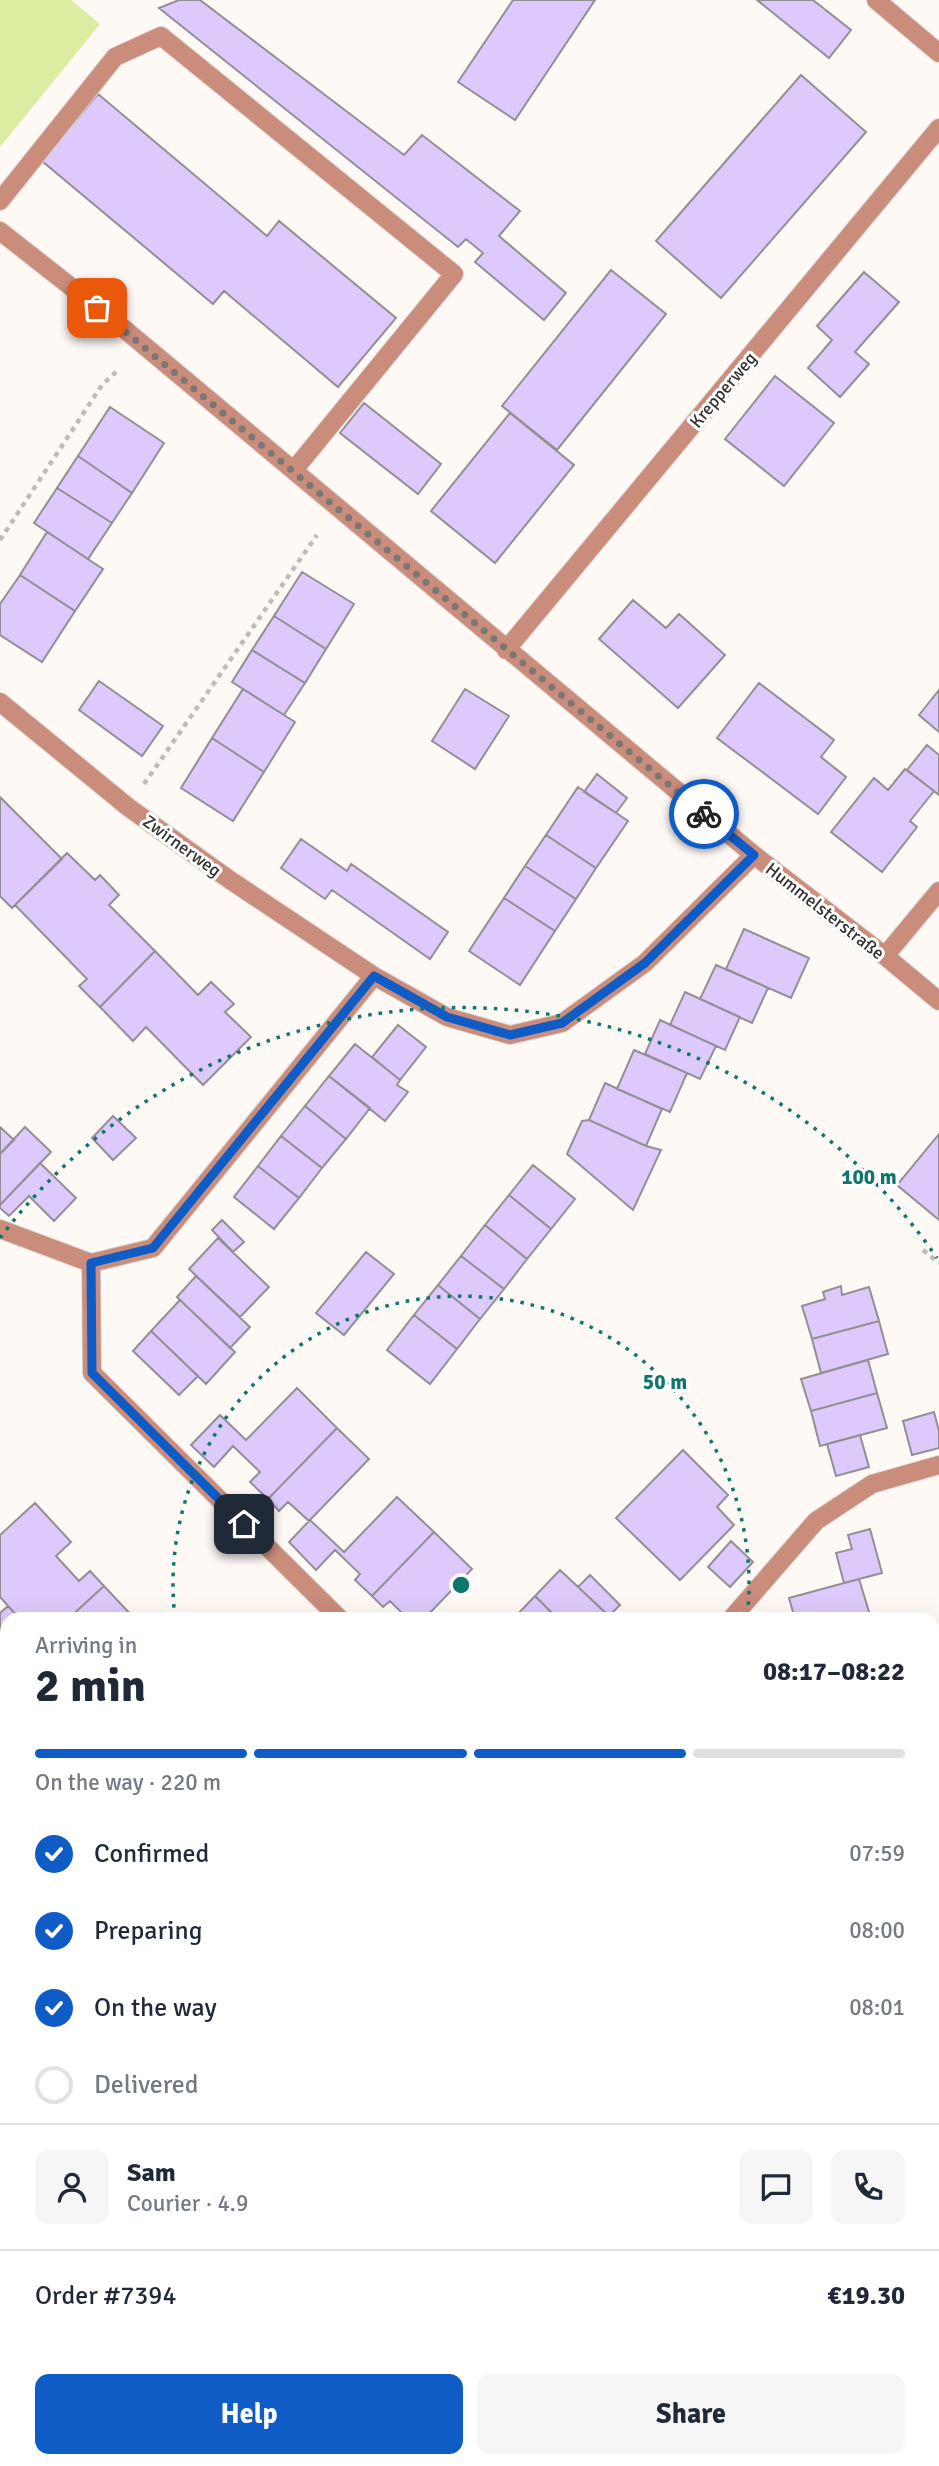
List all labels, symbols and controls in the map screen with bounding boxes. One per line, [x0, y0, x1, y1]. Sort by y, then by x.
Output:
pin [67, 278, 127, 338]
icon: bag [78, 289, 116, 327]
street label: Krepperweg [685, 348, 761, 432]
courier [669, 779, 739, 849]
icon: bike [685, 795, 723, 833]
street label: Zwirnerweg [139, 810, 225, 882]
street label: Hummelsterstraße [761, 858, 889, 964]
text: 100 m [841, 1164, 897, 1190]
text: 50 m [643, 1369, 687, 1395]
pin [214, 1494, 274, 1554]
icon: home [225, 1505, 263, 1543]
centre of rings [449, 1573, 473, 1597]
text: Arriving in [35, 1631, 137, 1660]
text: 08:17–08:22 [763, 1656, 905, 1688]
text: 2 min [35, 1658, 146, 1714]
text: On the way · 220 m [35, 1768, 221, 1797]
icon: check [35, 1835, 73, 1873]
text: Confirmed [94, 1838, 209, 1870]
text: 07:59 [849, 1839, 905, 1868]
icon: check [35, 1912, 73, 1950]
text: Preparing [94, 1915, 202, 1947]
text: 08:00 [849, 1916, 905, 1945]
icon: check [35, 1989, 73, 2027]
text: On the way [94, 1992, 217, 2024]
text: 08:01 [849, 1993, 905, 2022]
text: Delivered [94, 2069, 199, 2101]
button: person [35, 2150, 109, 2224]
button: chat [739, 2150, 813, 2224]
button: phone [831, 2150, 905, 2224]
text: Sam [127, 2157, 176, 2189]
text: Courier · 4.9 [127, 2189, 248, 2218]
text: Order #7394 [35, 2280, 176, 2312]
text: €19.30 [827, 2280, 905, 2312]
button: Help [35, 2374, 463, 2454]
button: Share [477, 2374, 905, 2454]

